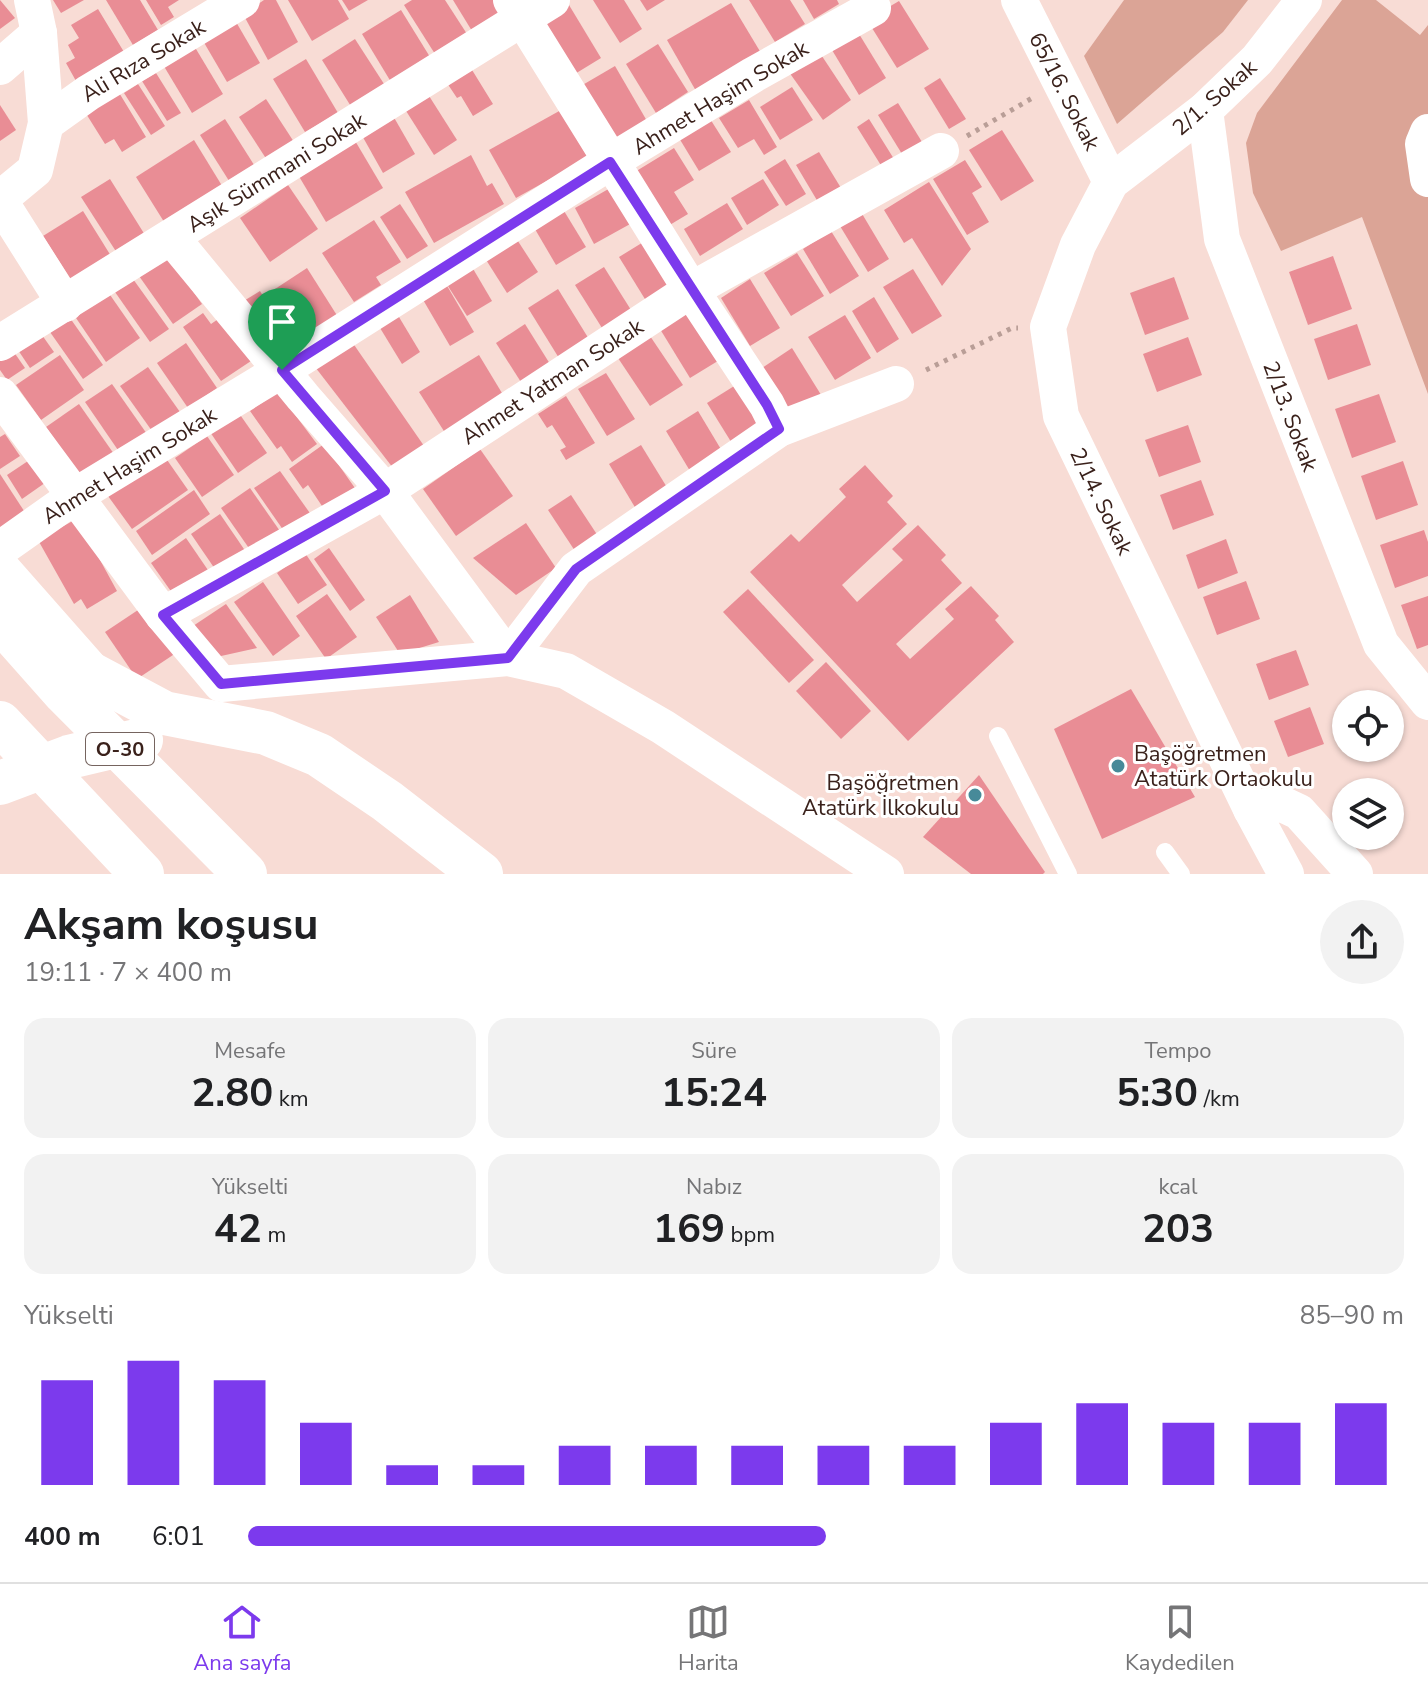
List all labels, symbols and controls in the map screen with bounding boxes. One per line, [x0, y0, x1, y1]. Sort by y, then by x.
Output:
street label: Ali Rıza Sokak [76, 11, 212, 110]
street label: 65/16. Sokak [1021, 27, 1107, 157]
street label: Ahmet Haşim Sokak [627, 33, 815, 162]
street label: 2/1. Sokak [1166, 52, 1264, 143]
street label: Aşık Sümmani Sokak [181, 105, 373, 240]
pin [248, 288, 316, 370]
icon: arrive [260, 300, 304, 344]
street label: Ahmet Yatman Sokak [456, 311, 650, 452]
street label: 2/13. Sokak [1255, 357, 1325, 477]
street label: Ahmet Haşim Sokak [37, 400, 223, 532]
street label: 2/14. Sokak [1062, 443, 1140, 561]
map controls [1332, 690, 1404, 850]
button: locate [1332, 690, 1404, 762]
road number: O-30 [86, 733, 154, 765]
place label: Başöğretmen Atatürk Ortaokulu [1134, 739, 1313, 794]
marker: Başöğretmen Atatürk Ortaokulu [1109, 757, 1127, 775]
place label: Başöğretmen Atatürk İlkokulu [802, 768, 959, 823]
button: layers [1332, 778, 1404, 850]
marker: Başöğretmen Atatürk İlkokulu [966, 786, 984, 804]
text: Akşam koşusu [24, 895, 318, 955]
button: share [1320, 900, 1404, 984]
text: 19:11 · 7 × 400 m [24, 955, 232, 990]
text: Mesafe [214, 1036, 286, 1066]
text: Süre [691, 1036, 737, 1066]
text: Tempo [1144, 1036, 1212, 1066]
text: 2.80 [191, 1066, 273, 1120]
text: 15:24 [661, 1066, 767, 1120]
text: 5:30 [1116, 1066, 1198, 1120]
text: km [273, 1084, 309, 1114]
text: /km [1198, 1084, 1240, 1114]
text: Yükselti [212, 1172, 288, 1202]
text: Nabız [686, 1172, 742, 1202]
text: kcal [1159, 1172, 1198, 1202]
text: 42 [214, 1202, 262, 1256]
text: 169 [653, 1202, 725, 1256]
text: 203 [1142, 1202, 1214, 1256]
text: m [262, 1220, 286, 1250]
text: bpm [725, 1220, 775, 1250]
text: Yükselti [24, 1298, 114, 1333]
text: 85–90 m [1300, 1298, 1404, 1333]
text: 400 m [24, 1519, 101, 1554]
text: 6:01 [152, 1519, 205, 1554]
tab: Ana sayfa [193, 1600, 292, 1678]
tab: Harita [678, 1600, 739, 1678]
tab: Kaydedilen [1125, 1600, 1235, 1678]

